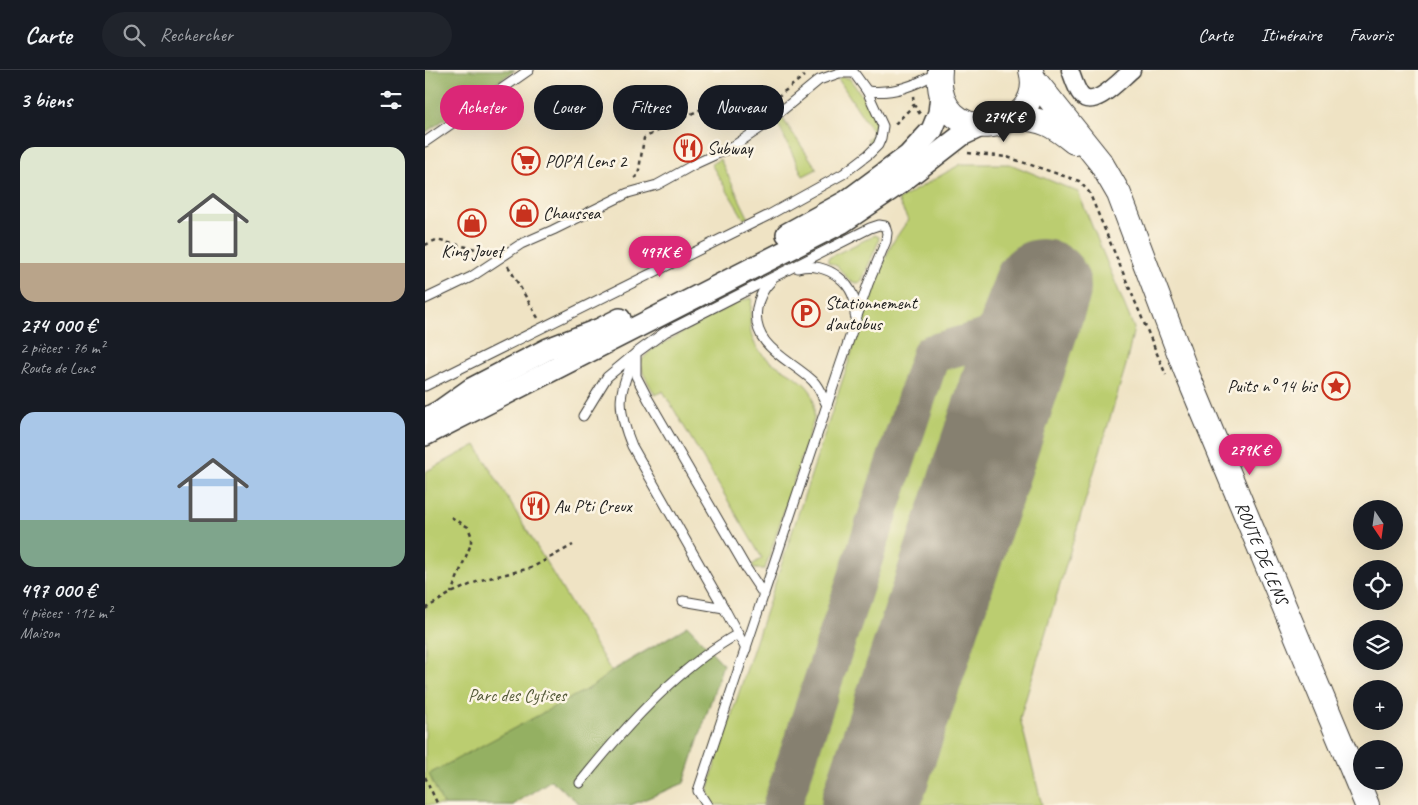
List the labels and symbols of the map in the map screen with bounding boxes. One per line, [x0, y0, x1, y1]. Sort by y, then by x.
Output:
pin: 274K € [963, 100, 1045, 143]
restaurant icon: Subway [673, 133, 703, 163]
place label: Subway [707, 137, 754, 159]
supermarket icon: POP'A Lens 2 [511, 146, 541, 176]
place label: POP'A Lens 2 [545, 150, 628, 172]
shop icon: Chaussea [509, 198, 539, 228]
place label: Chaussea [543, 202, 601, 224]
shop icon: King Jouet [457, 208, 487, 238]
pin: 497K € [619, 236, 701, 278]
place label: King Jouet [441, 240, 506, 262]
place label: Stationnement d'autobus [825, 292, 919, 335]
parking icon: Stationnement d'autobus [791, 298, 821, 328]
place icon: Puits n° 14 bis [1321, 371, 1351, 401]
place label: Puits n° 14 bis [1227, 375, 1319, 397]
pin: 279K € [1209, 434, 1291, 476]
restaurant icon: Au P'ti Creux [520, 491, 550, 521]
place label: Au P'ti Creux [554, 495, 634, 517]
street label: ROUTE DE LENS [1231, 498, 1294, 611]
north arrow [1353, 500, 1403, 550]
park label: Parc des Cytises [468, 684, 568, 706]

